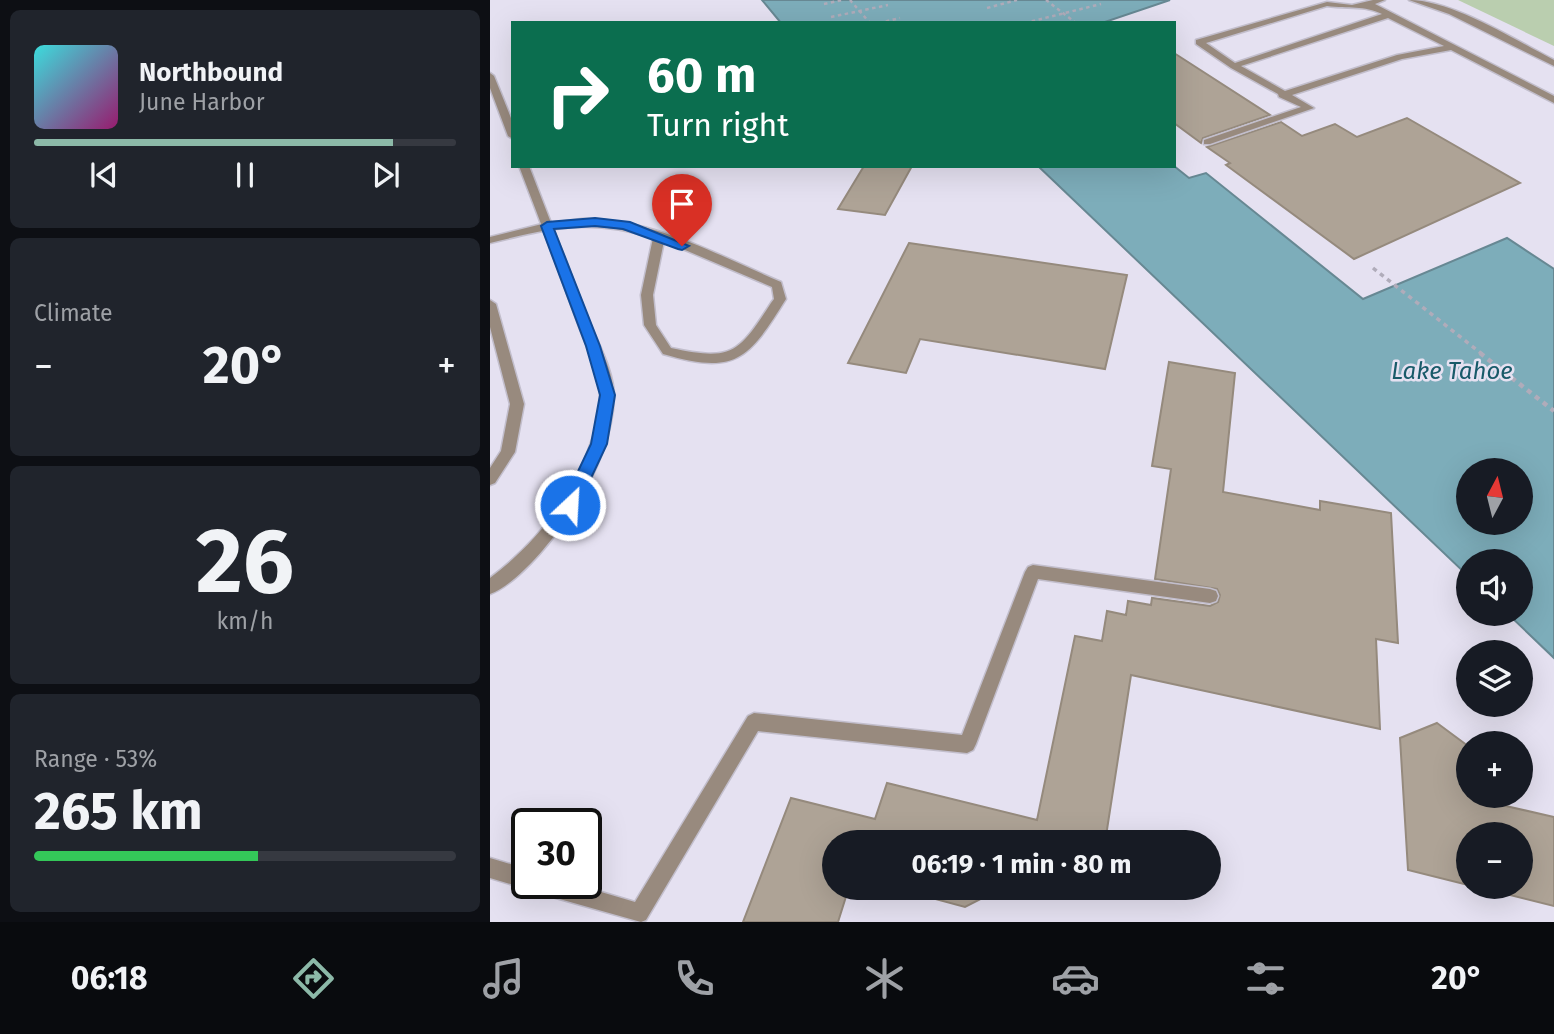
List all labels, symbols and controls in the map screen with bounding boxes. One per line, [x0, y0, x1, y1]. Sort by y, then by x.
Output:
text: 60 m [647, 46, 756, 105]
icon: right [532, 49, 623, 140]
text: Northbound [139, 57, 283, 88]
text: June Harbor [139, 88, 265, 116]
text: Turn right [647, 106, 789, 144]
icon: previous [85, 156, 123, 194]
icon: pause [226, 156, 264, 194]
icon: next [367, 156, 405, 194]
pin [652, 174, 712, 246]
icon: arrive [663, 185, 701, 223]
text: Climate [34, 299, 113, 327]
text: 20° [203, 334, 287, 397]
text: − [34, 343, 53, 389]
text: + [437, 343, 456, 389]
water label: Lake Tahoe [1391, 357, 1513, 385]
north arrow [1456, 458, 1533, 536]
map controls [1456, 458, 1533, 899]
position arrow [533, 468, 607, 542]
text: 26 [196, 507, 294, 616]
button: sound [1456, 549, 1533, 626]
text: km/h [217, 607, 273, 635]
button: layers [1456, 640, 1533, 717]
button: + [1456, 731, 1533, 808]
text: Range · 53% [34, 745, 157, 773]
text: 265 km [34, 780, 203, 843]
speed limit sign: 30 [511, 808, 602, 899]
button: − [1456, 822, 1533, 899]
text: 06:19 · 1 min · 80 m [912, 849, 1131, 880]
icon: directions [289, 954, 338, 1003]
icon: music [479, 954, 528, 1003]
icon: phone [670, 954, 719, 1003]
icon: climate [860, 954, 909, 1003]
icon: car [1051, 954, 1100, 1003]
icon: filters [1241, 954, 1290, 1003]
text: 06:18 [71, 959, 148, 997]
text: 20° [1431, 959, 1483, 997]

